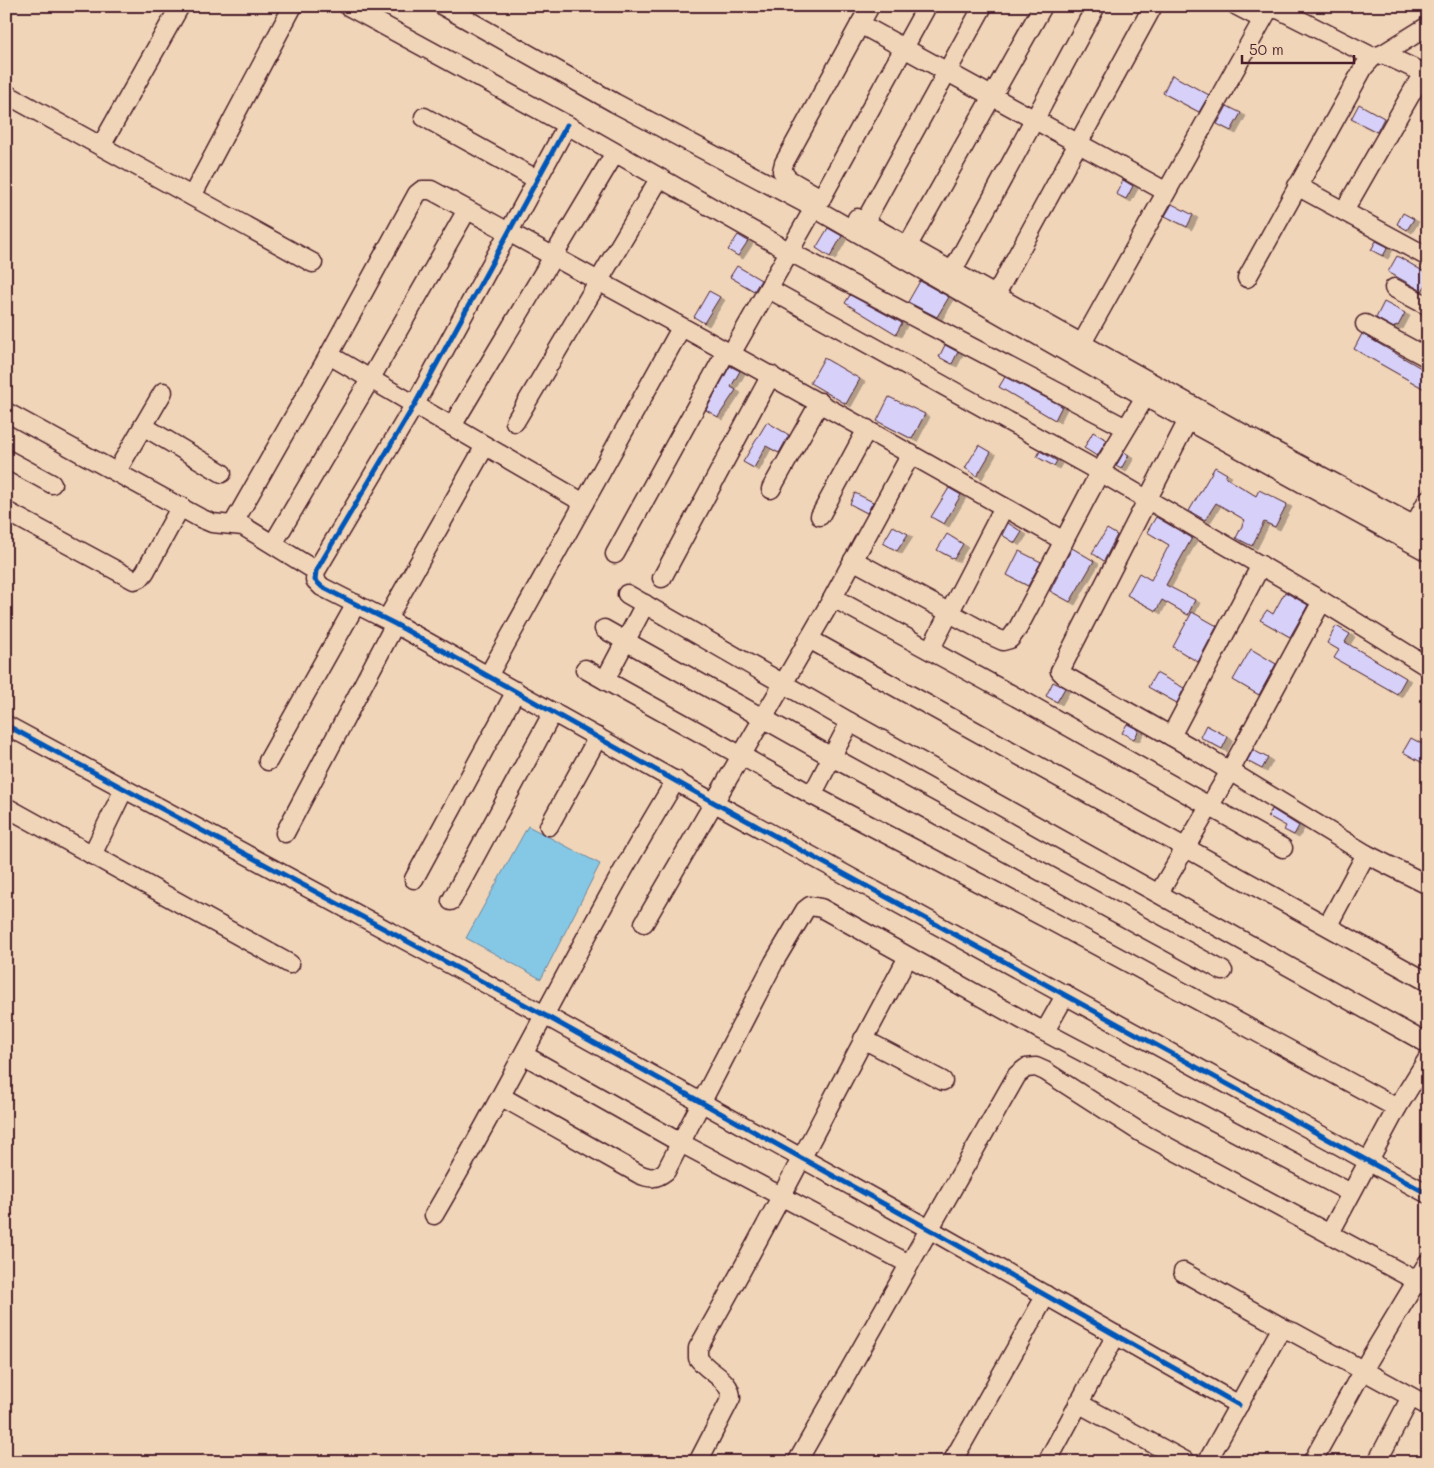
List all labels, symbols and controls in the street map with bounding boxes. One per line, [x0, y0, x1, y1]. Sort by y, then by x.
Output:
scale bar [1242, 32, 1354, 64]
text: 50 m [1249, 39, 1284, 59]

